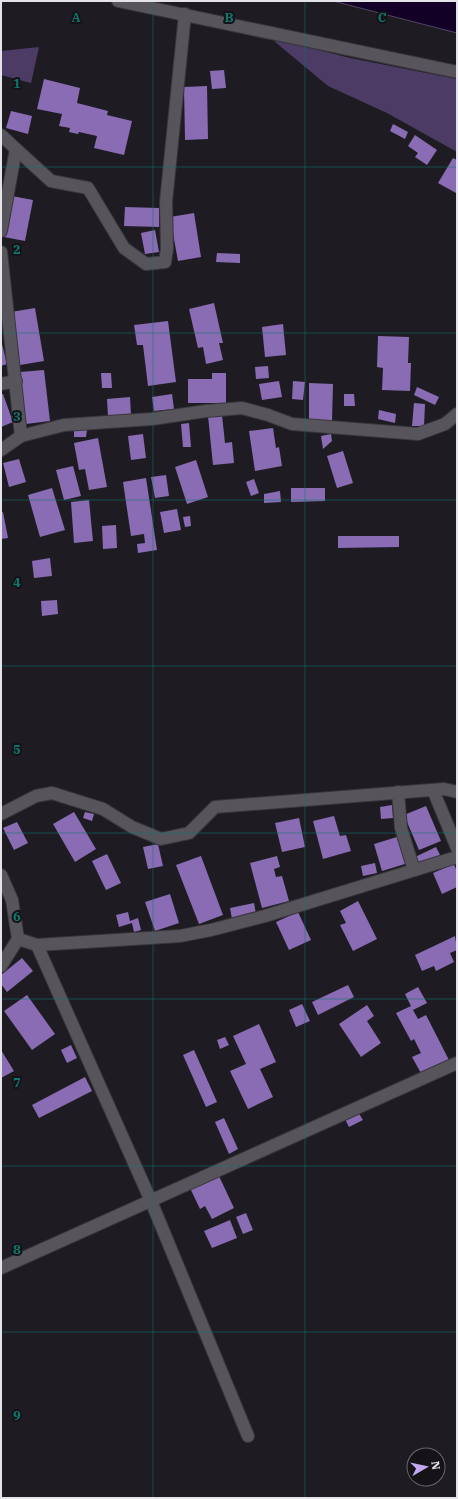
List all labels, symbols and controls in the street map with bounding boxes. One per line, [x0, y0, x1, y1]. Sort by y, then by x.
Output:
text: A [71, 9, 81, 26]
text: B [224, 9, 234, 26]
text: C [378, 9, 387, 26]
text: 1 [13, 75, 21, 92]
text: 2 [13, 241, 21, 258]
text: 3 [13, 408, 21, 425]
text: 4 [13, 574, 21, 591]
text: 5 [13, 741, 21, 758]
text: 6 [13, 908, 21, 925]
text: 7 [13, 1074, 21, 1091]
text: 8 [13, 1241, 21, 1258]
text: 9 [13, 1407, 21, 1424]
north arrow [406, 1447, 446, 1487]
text: N [428, 1460, 444, 1471]

